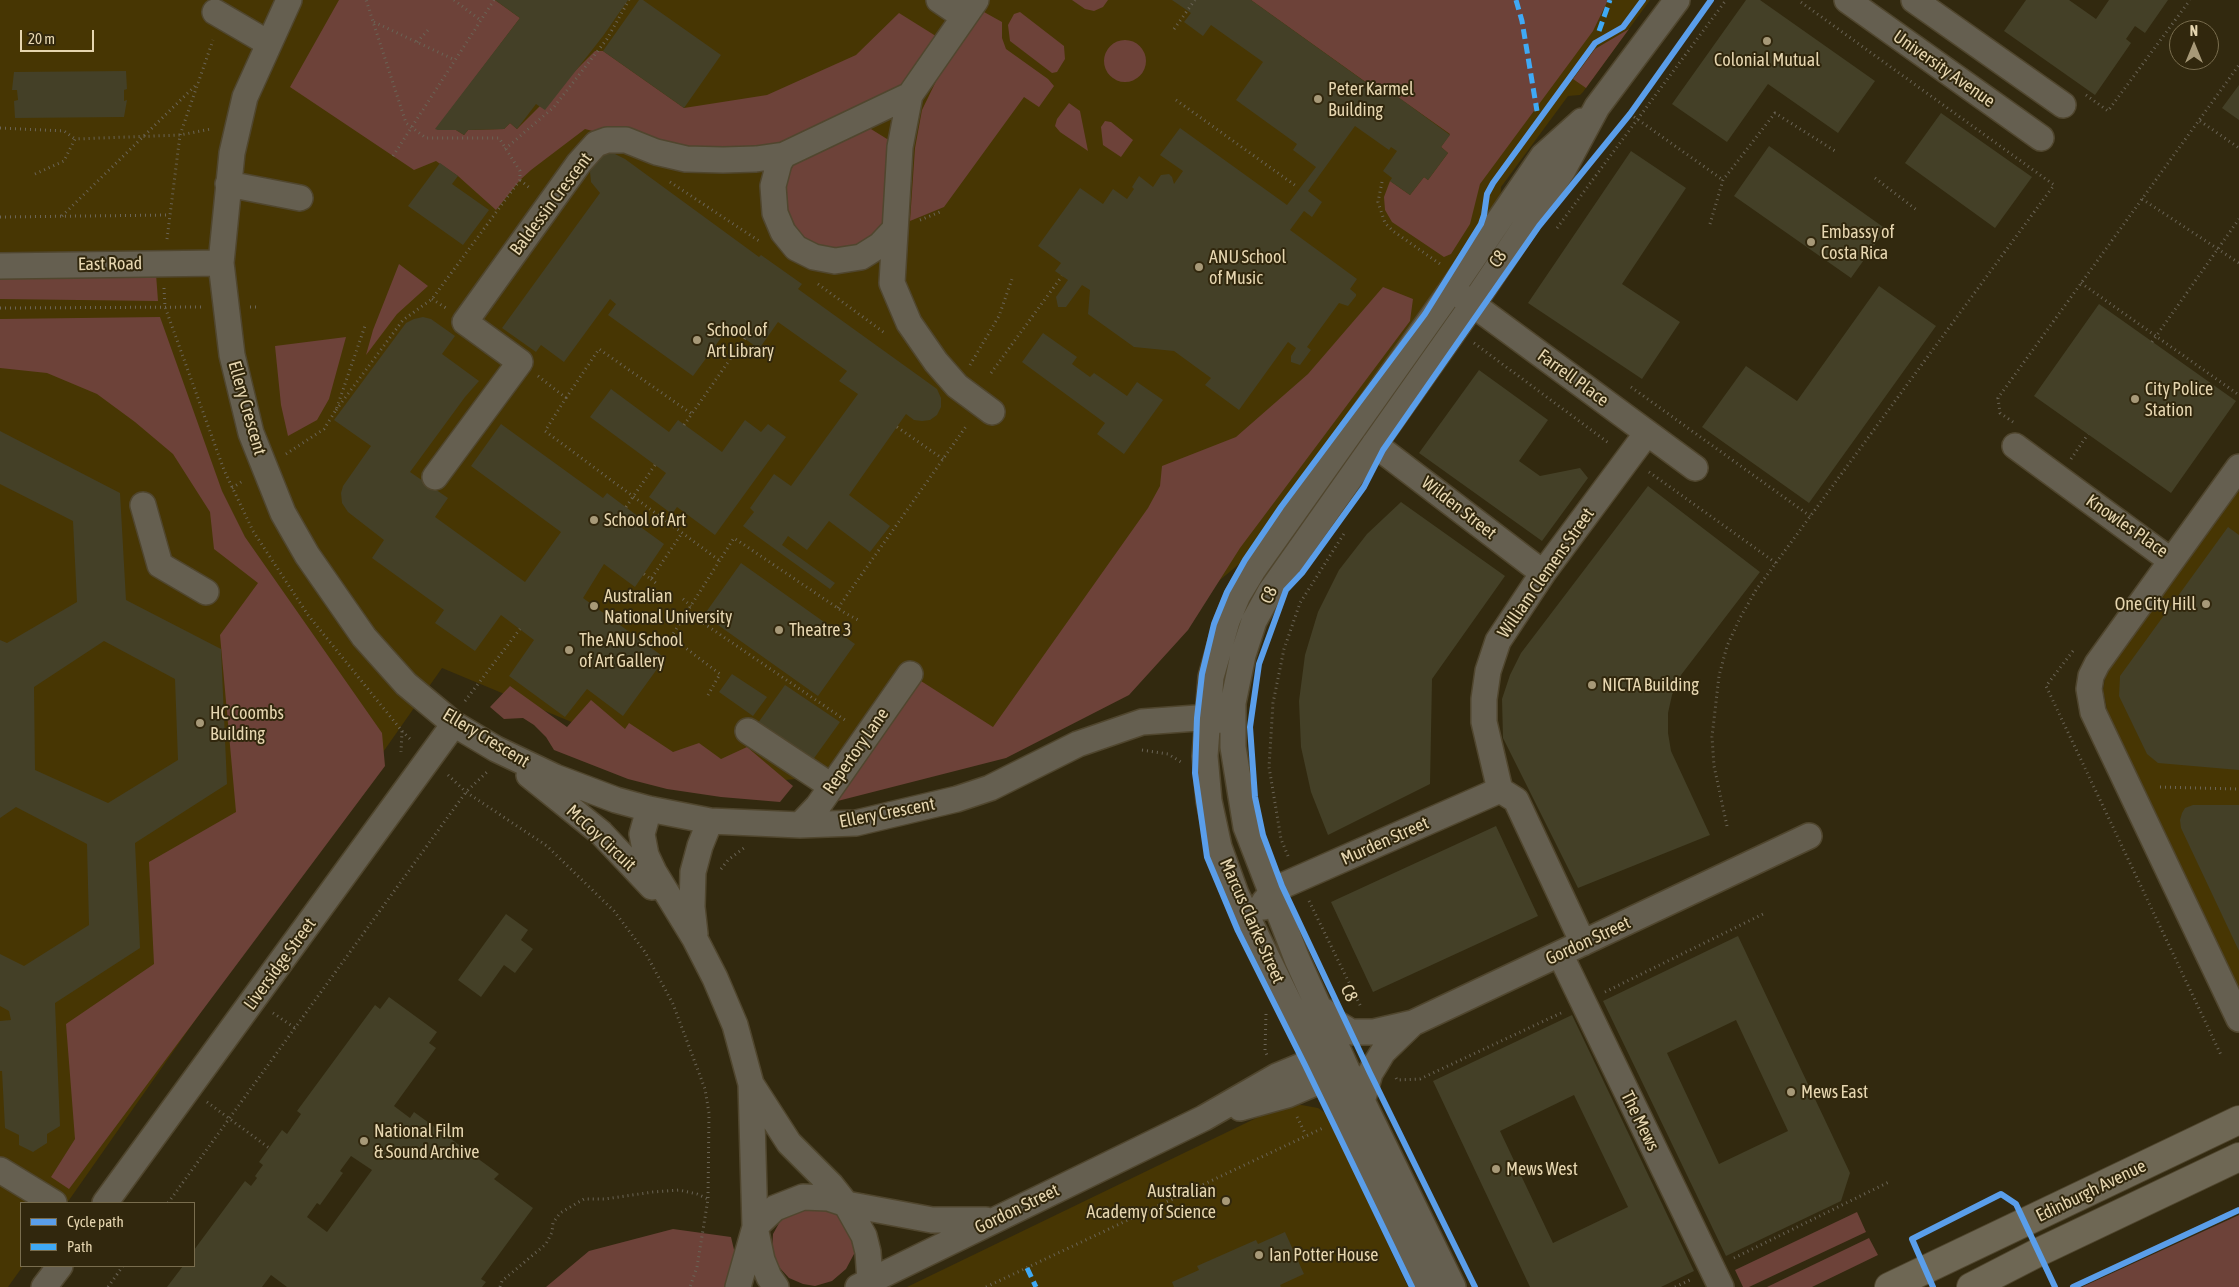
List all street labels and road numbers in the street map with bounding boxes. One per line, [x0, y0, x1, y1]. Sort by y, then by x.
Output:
street label: University Avenue [1889, 26, 1999, 112]
street label: Baldessin Crescent [505, 148, 597, 260]
street label: C8 [1484, 246, 1512, 272]
street label: East Road [78, 253, 142, 275]
street label: Farrell Place [1533, 345, 1613, 411]
street label: Ellery Crescent [223, 358, 271, 458]
street label: Wilden Street [1417, 472, 1501, 544]
street label: Knowles Place [2082, 490, 2172, 562]
street label: William Clemens Street [1493, 504, 1599, 642]
street label: C8 [1256, 583, 1282, 607]
street label: Ellery Crescent [439, 704, 533, 772]
street label: Repertory Lane [819, 704, 893, 798]
street label: Ellery Crescent [837, 793, 937, 833]
street label: McCoy Circuit [562, 800, 640, 876]
street label: Murden Street [1338, 812, 1432, 870]
street label: Marcus Clarke Street [1215, 855, 1289, 987]
street label: Gordon Street [1542, 912, 1634, 970]
street label: Liversidge Street [239, 914, 321, 1014]
street label: C8 [1336, 981, 1362, 1005]
street label: The Mews [1616, 1087, 1664, 1155]
street label: Edinburgh Avenue [2032, 1155, 2150, 1227]
street label: Gordon Street [971, 1179, 1063, 1239]

